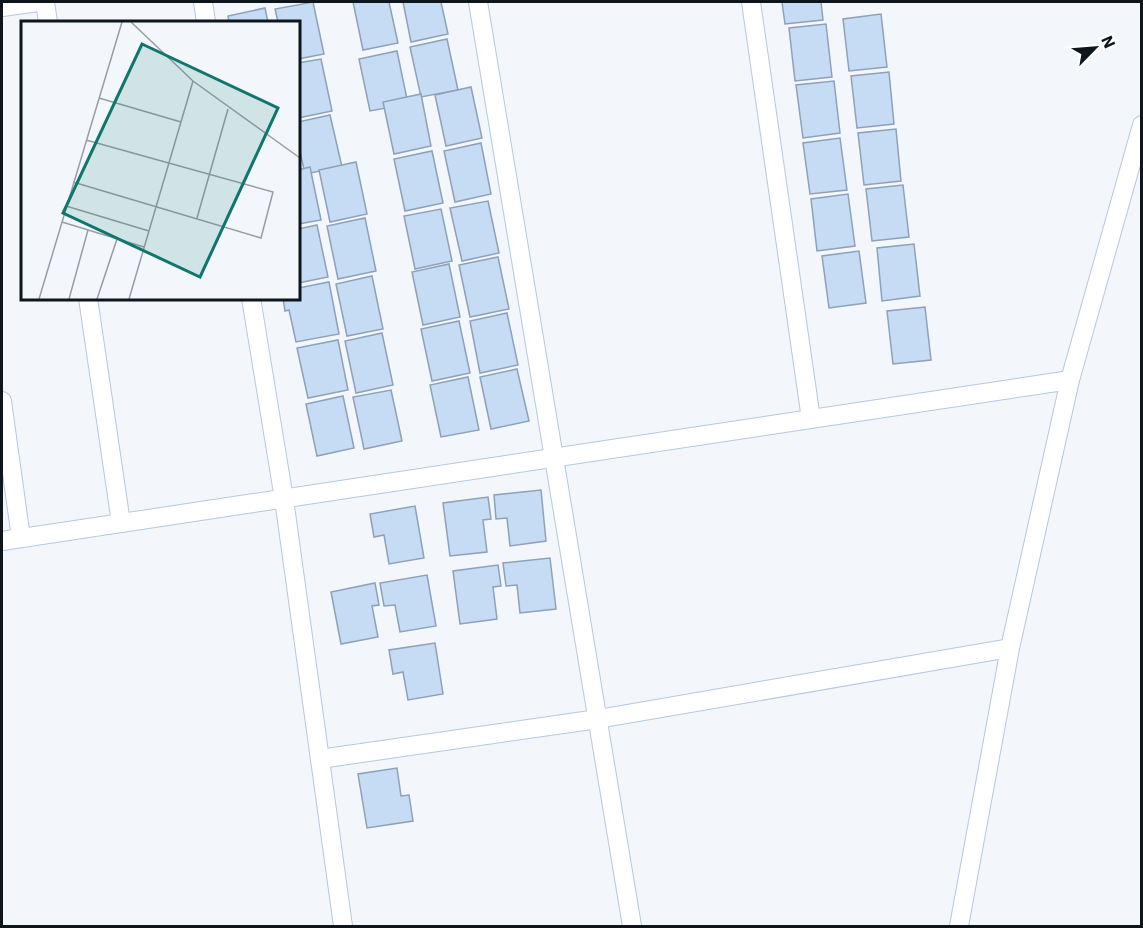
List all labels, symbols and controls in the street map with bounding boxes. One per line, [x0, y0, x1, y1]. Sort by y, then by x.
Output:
north arrow [1065, 18, 1125, 78]
inset map [21, 21, 300, 300]
text: N [1097, 32, 1120, 51]

